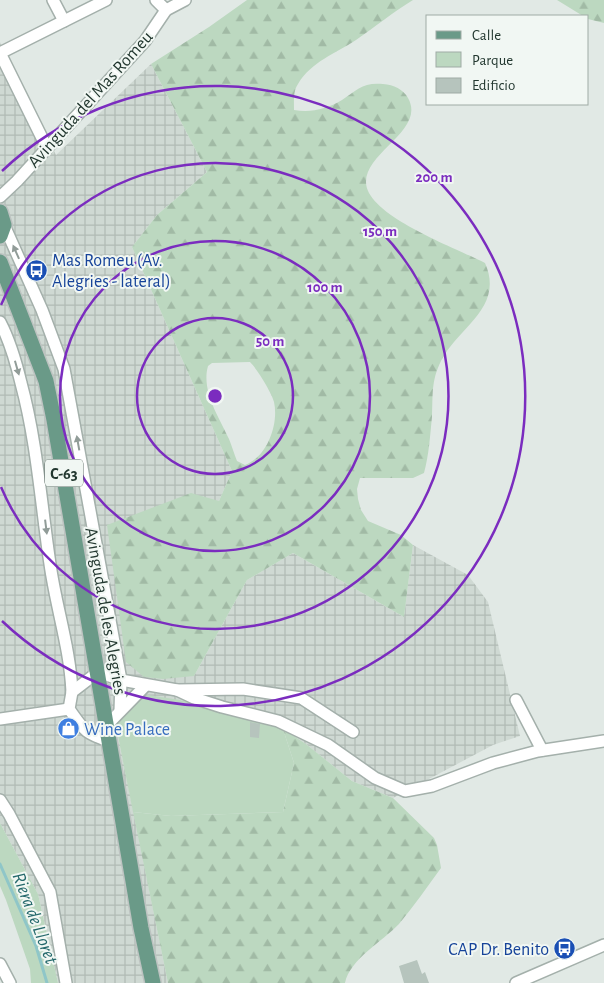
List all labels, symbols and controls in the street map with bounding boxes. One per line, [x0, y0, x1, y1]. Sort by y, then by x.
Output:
legend [426, 15, 589, 105]
street label: Avinguda del Mas Romeu [25, 28, 157, 171]
text: Calle [472, 28, 501, 43]
text: Parque [472, 53, 513, 68]
text: Edificio [472, 78, 515, 93]
text: 200 m [415, 170, 453, 185]
text: 150 m [363, 224, 397, 239]
one-way arrow [11, 245, 19, 259]
place label: Mas Romeu (Av. Alegries - lateral) [52, 252, 171, 291]
bus stop icon: Mas Romeu (Av. Alegries - lateral) [24, 258, 48, 282]
text: 100 m [307, 280, 343, 295]
text: 50 m [256, 334, 284, 349]
one-way arrow [14, 360, 22, 375]
centre of rings [206, 387, 224, 405]
one-way arrow [73, 434, 81, 450]
road number: C-63 [45, 459, 83, 486]
one-way arrow [42, 520, 50, 536]
street label: Avinguda de les Alegries [81, 526, 129, 696]
shop icon: Wine Palace [56, 717, 80, 741]
place label: Wine Palace [84, 721, 170, 739]
water label: Riera de Lloret [8, 870, 61, 968]
bus stop icon: CAP Dr. Benito [553, 937, 577, 961]
place label: CAP Dr. Benito [448, 941, 549, 959]

